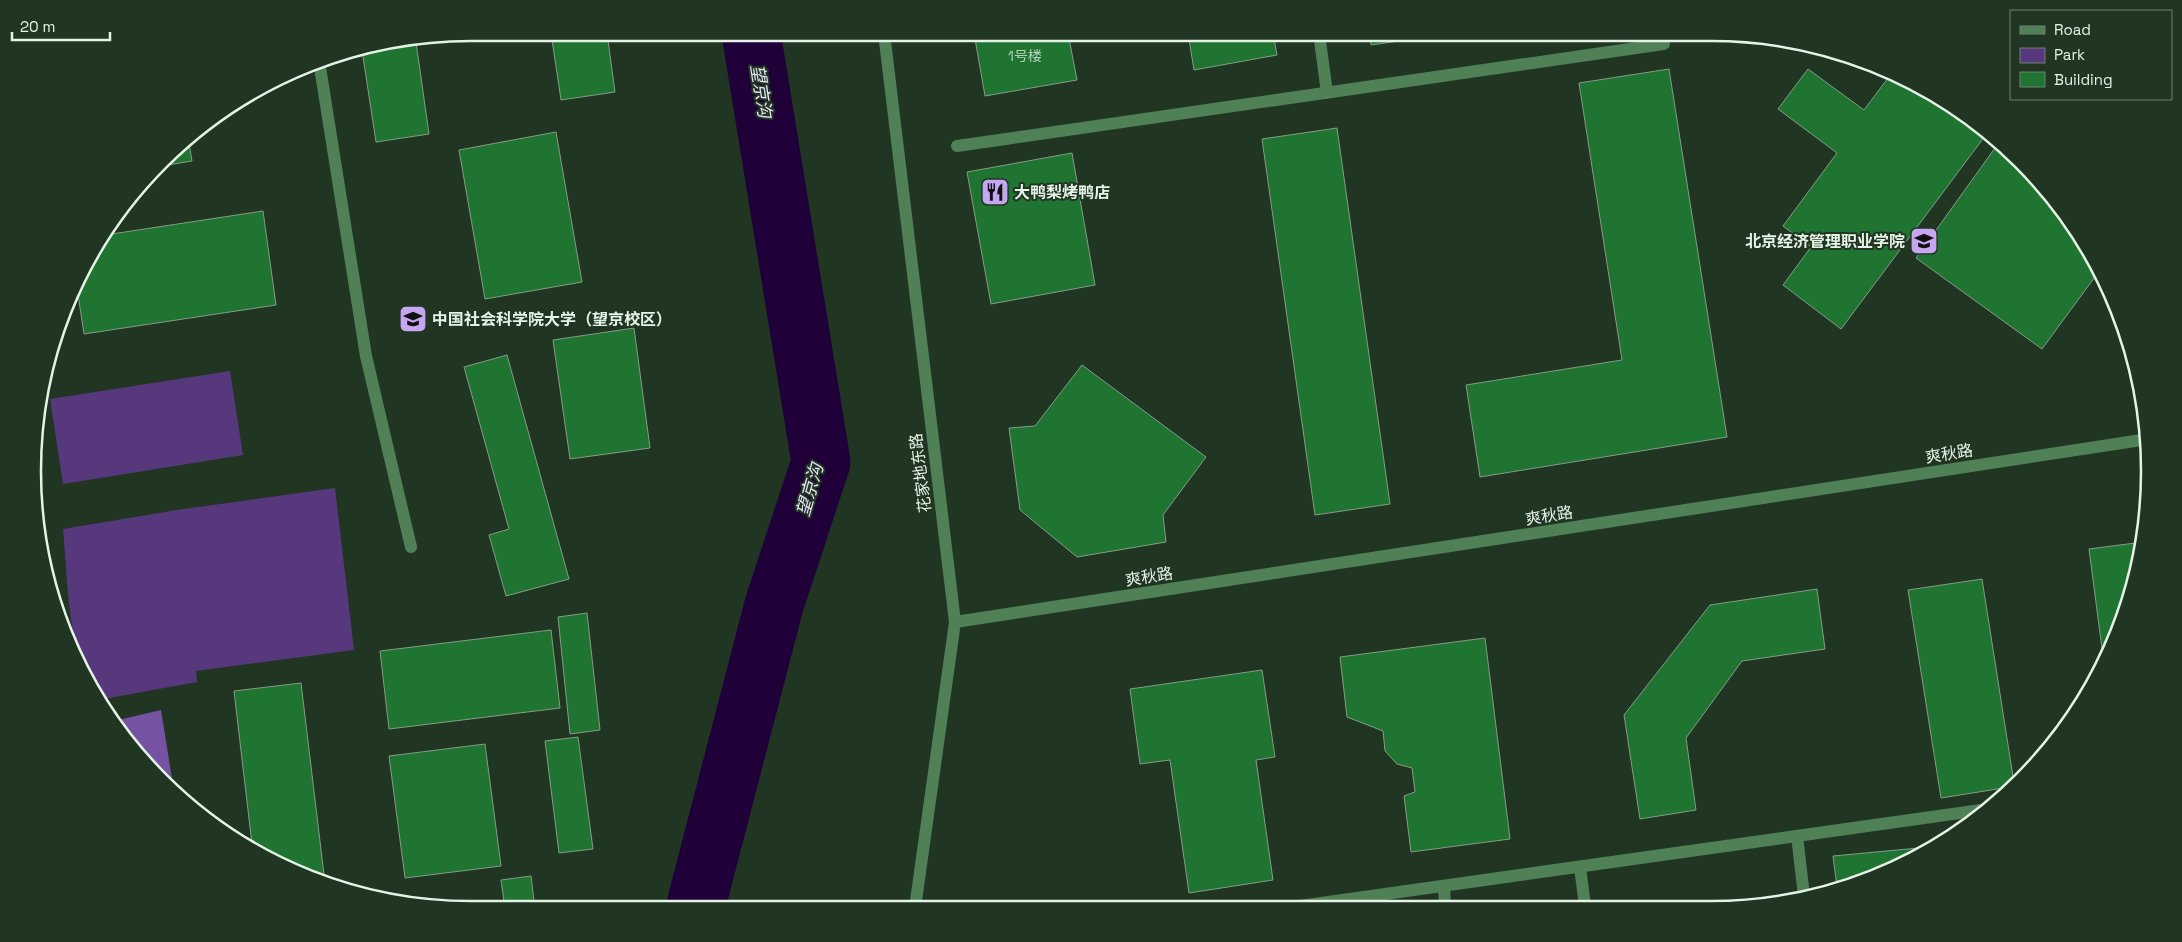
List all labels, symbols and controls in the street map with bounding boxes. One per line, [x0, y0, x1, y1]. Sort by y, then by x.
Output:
scale bar [12, 10, 110, 42]
legend [2010, 10, 2172, 100]
text: 20 m [20, 17, 55, 36]
text: Road [2054, 20, 2091, 39]
text: Park [2054, 45, 2085, 64]
house number: 1号楼 [1008, 47, 1042, 65]
water label: 望京沟 [746, 62, 777, 121]
text: Building [2054, 70, 2113, 89]
restaurant icon: 大鸭梨烤鸭店 [980, 177, 1010, 207]
place label: 大鸭梨烤鸭店 [1014, 182, 1110, 203]
school or university icon: 北京经济管理职业学院 [1909, 226, 1939, 256]
place label: 北京经济管理职业学院 [1745, 231, 1905, 252]
school or university icon: 中国社会科学院大学（望京校区） [398, 304, 428, 334]
place label: 中国社会科学院大学（望京校区） [432, 309, 672, 330]
street label: 花家地东路 [905, 432, 936, 514]
street label: 爽秋路 [1924, 439, 1974, 468]
water label: 望京沟 [791, 459, 829, 519]
street label: 爽秋路 [1524, 501, 1574, 530]
street label: 爽秋路 [1124, 562, 1174, 591]

